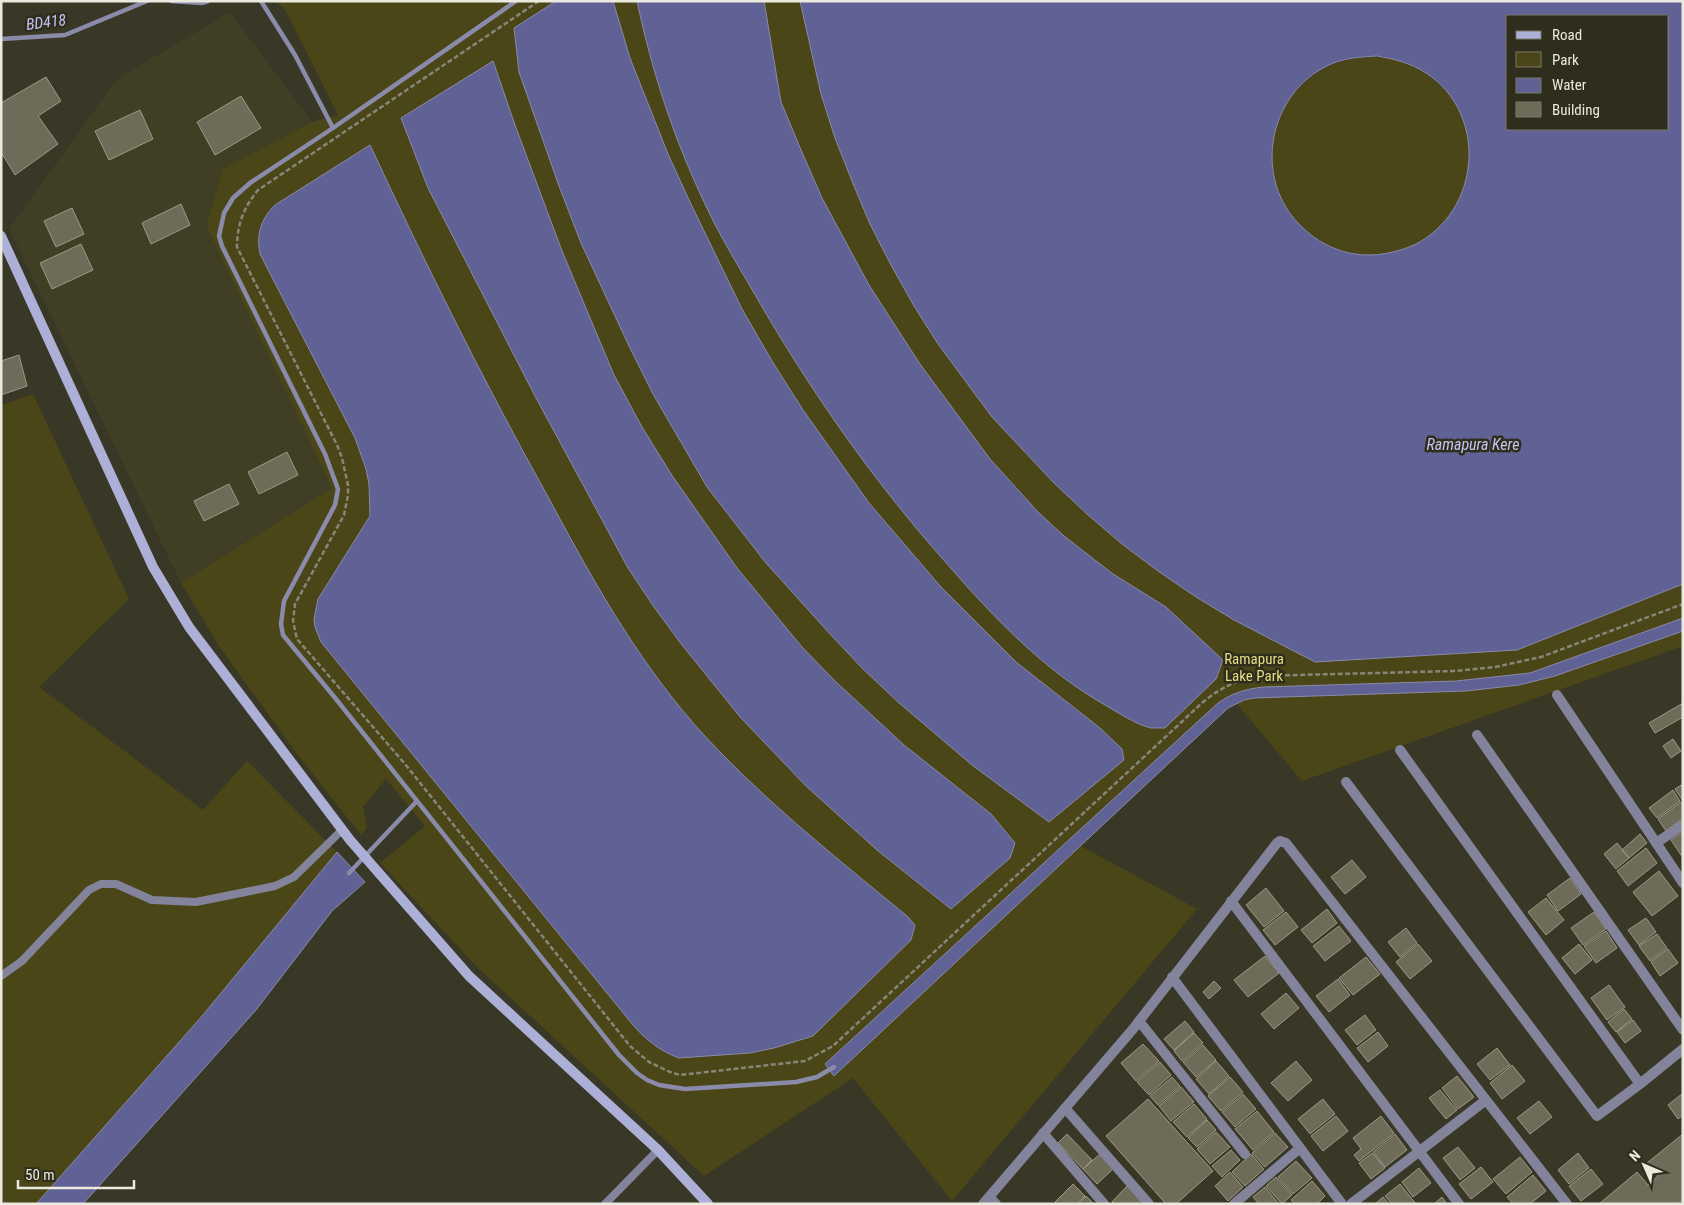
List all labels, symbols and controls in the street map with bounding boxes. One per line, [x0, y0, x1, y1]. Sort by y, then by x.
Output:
water label: BD418 [25, 10, 67, 34]
legend [1506, 15, 1669, 130]
text: Road [1552, 26, 1582, 44]
text: Park [1552, 51, 1579, 69]
text: Water [1552, 76, 1587, 94]
text: Building [1552, 101, 1600, 119]
water label: Ramapura Kere [1427, 435, 1519, 454]
park label: Ramapura Lake Park [1224, 650, 1284, 685]
north arrow [1619, 1140, 1669, 1190]
text: N [1626, 1147, 1643, 1164]
scale bar [18, 1158, 134, 1190]
text: 50 m [25, 1166, 55, 1184]

